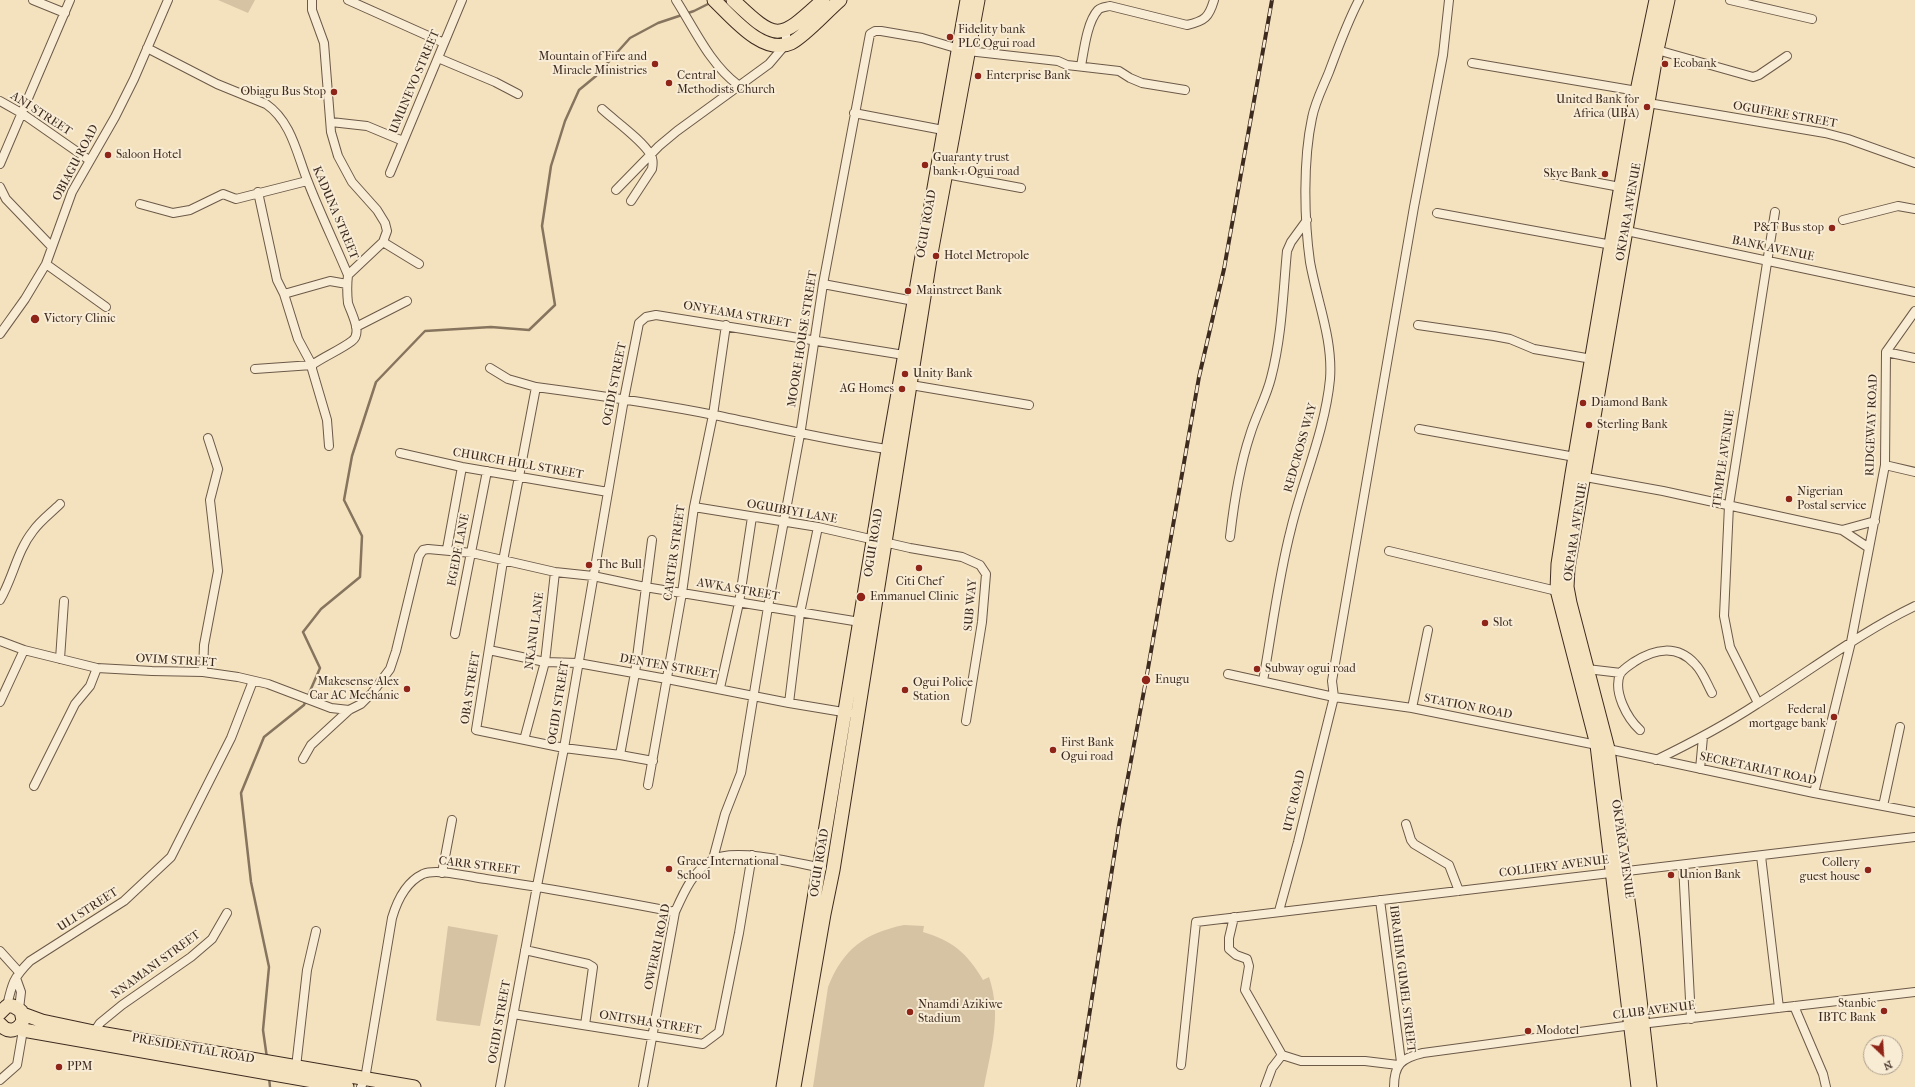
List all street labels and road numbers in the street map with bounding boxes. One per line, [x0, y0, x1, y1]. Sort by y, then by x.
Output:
street label: UMUNEVO STREET [387, 28, 443, 136]
street label: ANI STREET [8, 89, 74, 139]
street label: OGUFERE STREET [1732, 99, 1838, 131]
street label: OBIAGU ROAD [50, 122, 102, 204]
street label: OKPARA AVENUE [1613, 162, 1645, 262]
street label: KADUNA STREET [309, 164, 361, 262]
street label: OGUI ROAD [914, 189, 940, 259]
street label: BANK AVENUE [1730, 233, 1816, 265]
street label: MOORE HOUSE STREET [785, 270, 821, 408]
street label: ONYEAMA STREET [682, 298, 792, 332]
street label: OGIDI STREET [600, 341, 630, 427]
street label: RIDGEWAY ROAD [1863, 374, 1881, 476]
street label: REDCROSS WAY [1281, 401, 1321, 495]
street label: TEMPLE AVENUE [1710, 409, 1738, 509]
street label: CHURCH HILL STREET [452, 445, 584, 483]
street label: OKPARA AVENUE [1561, 482, 1591, 582]
street label: OGUIBIYI LANE [746, 497, 838, 527]
street label: CARTER STREET [661, 504, 689, 602]
street label: OGUI ROAD [861, 508, 887, 578]
street label: EGEDE LANE [445, 512, 473, 588]
street label: AWKA STREET [696, 576, 780, 604]
street label: SUB WAY [962, 578, 980, 632]
street label: NKANU LANE [522, 591, 548, 671]
street label: OBA STREET [458, 651, 484, 725]
street label: DENTEN STREET [618, 651, 718, 683]
street label: OVIM STREET [135, 652, 217, 670]
street label: OGIDI STREET [545, 660, 573, 746]
street label: STATION ROAD [1423, 691, 1513, 723]
street label: SECRETARIAT ROAD [1698, 750, 1818, 788]
street label: UTC ROAD [1281, 769, 1309, 833]
street label: OKPARA AVENUE [1608, 799, 1636, 899]
street label: OGUI ROAD [807, 828, 833, 898]
street label: COLLIERY AVENUE [1498, 853, 1610, 881]
street label: CARR STREET [438, 854, 520, 878]
street label: ULI STREET [55, 885, 121, 935]
street label: OWERRI ROAD [642, 903, 674, 991]
street label: IBRAHIM GUMEL STREET [1386, 905, 1418, 1053]
street label: NNAMANI STREET [109, 928, 203, 1002]
street label: OGIDI STREET [486, 979, 514, 1065]
street label: CLUB AVENUE [1612, 999, 1696, 1023]
street label: ONITSHA STREET [598, 1008, 702, 1038]
street label: PRESIDENTIAL ROAD [130, 1031, 256, 1067]

